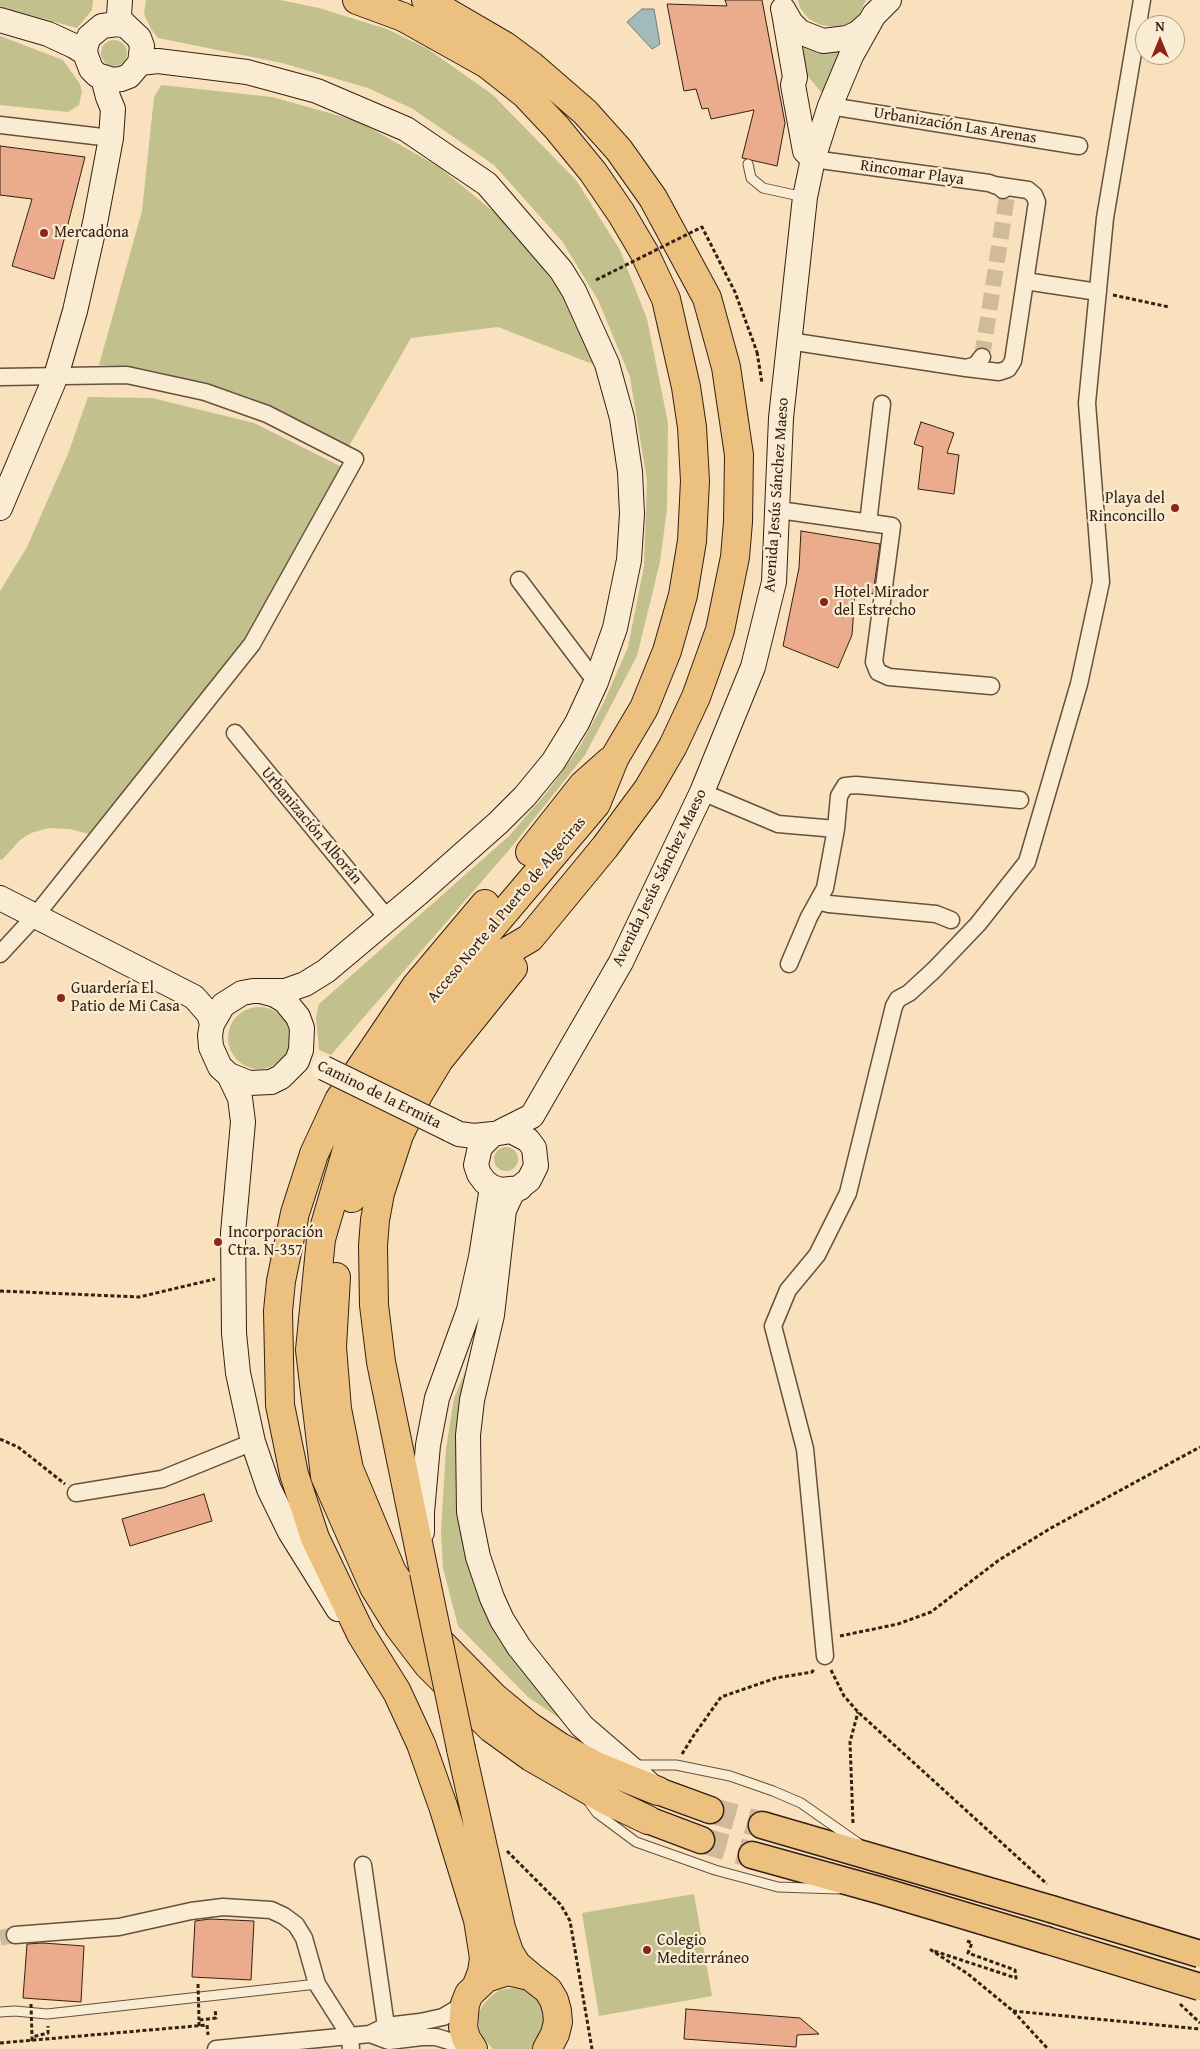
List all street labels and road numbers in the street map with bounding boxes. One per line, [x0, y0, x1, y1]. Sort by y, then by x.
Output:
street label: Urbanización Las Arenas [872, 104, 1038, 148]
street label: Rincomar Playa [859, 156, 965, 190]
street label: Avenida Jesús Sánchez Maeso [761, 397, 793, 593]
street label: Urbanización Alborán [256, 764, 366, 888]
street label: Avenida Jesús Sánchez Maeso [609, 786, 711, 970]
street label: Acceso Norte al Puerto de Algeciras [424, 813, 590, 1007]
street label: Camino de la Ermita [314, 1057, 444, 1133]

